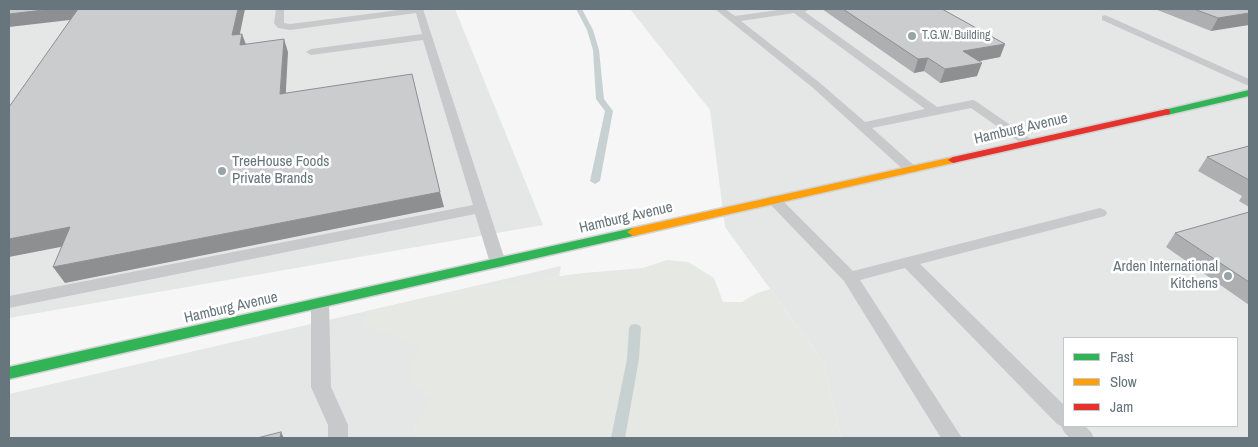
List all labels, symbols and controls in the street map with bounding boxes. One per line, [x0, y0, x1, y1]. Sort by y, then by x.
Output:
place label: T.G.W. Building [922, 29, 990, 43]
marker: T.G.W. Building [906, 30, 918, 42]
street label: Hamburg Avenue [972, 109, 1070, 149]
place label: TreeHouse Foods Private Brands [232, 153, 329, 188]
marker: TreeHouse Foods Private Brands [216, 165, 228, 177]
street label: Hamburg Avenue [577, 198, 675, 238]
place label: Arden International Kitchens [1113, 258, 1218, 293]
marker: Arden International Kitchens [1222, 270, 1234, 282]
street label: Hamburg Avenue [182, 288, 280, 328]
legend [1063, 337, 1238, 427]
text: Fast [1110, 346, 1133, 367]
text: Slow [1110, 371, 1137, 392]
text: Jam [1110, 396, 1133, 417]

